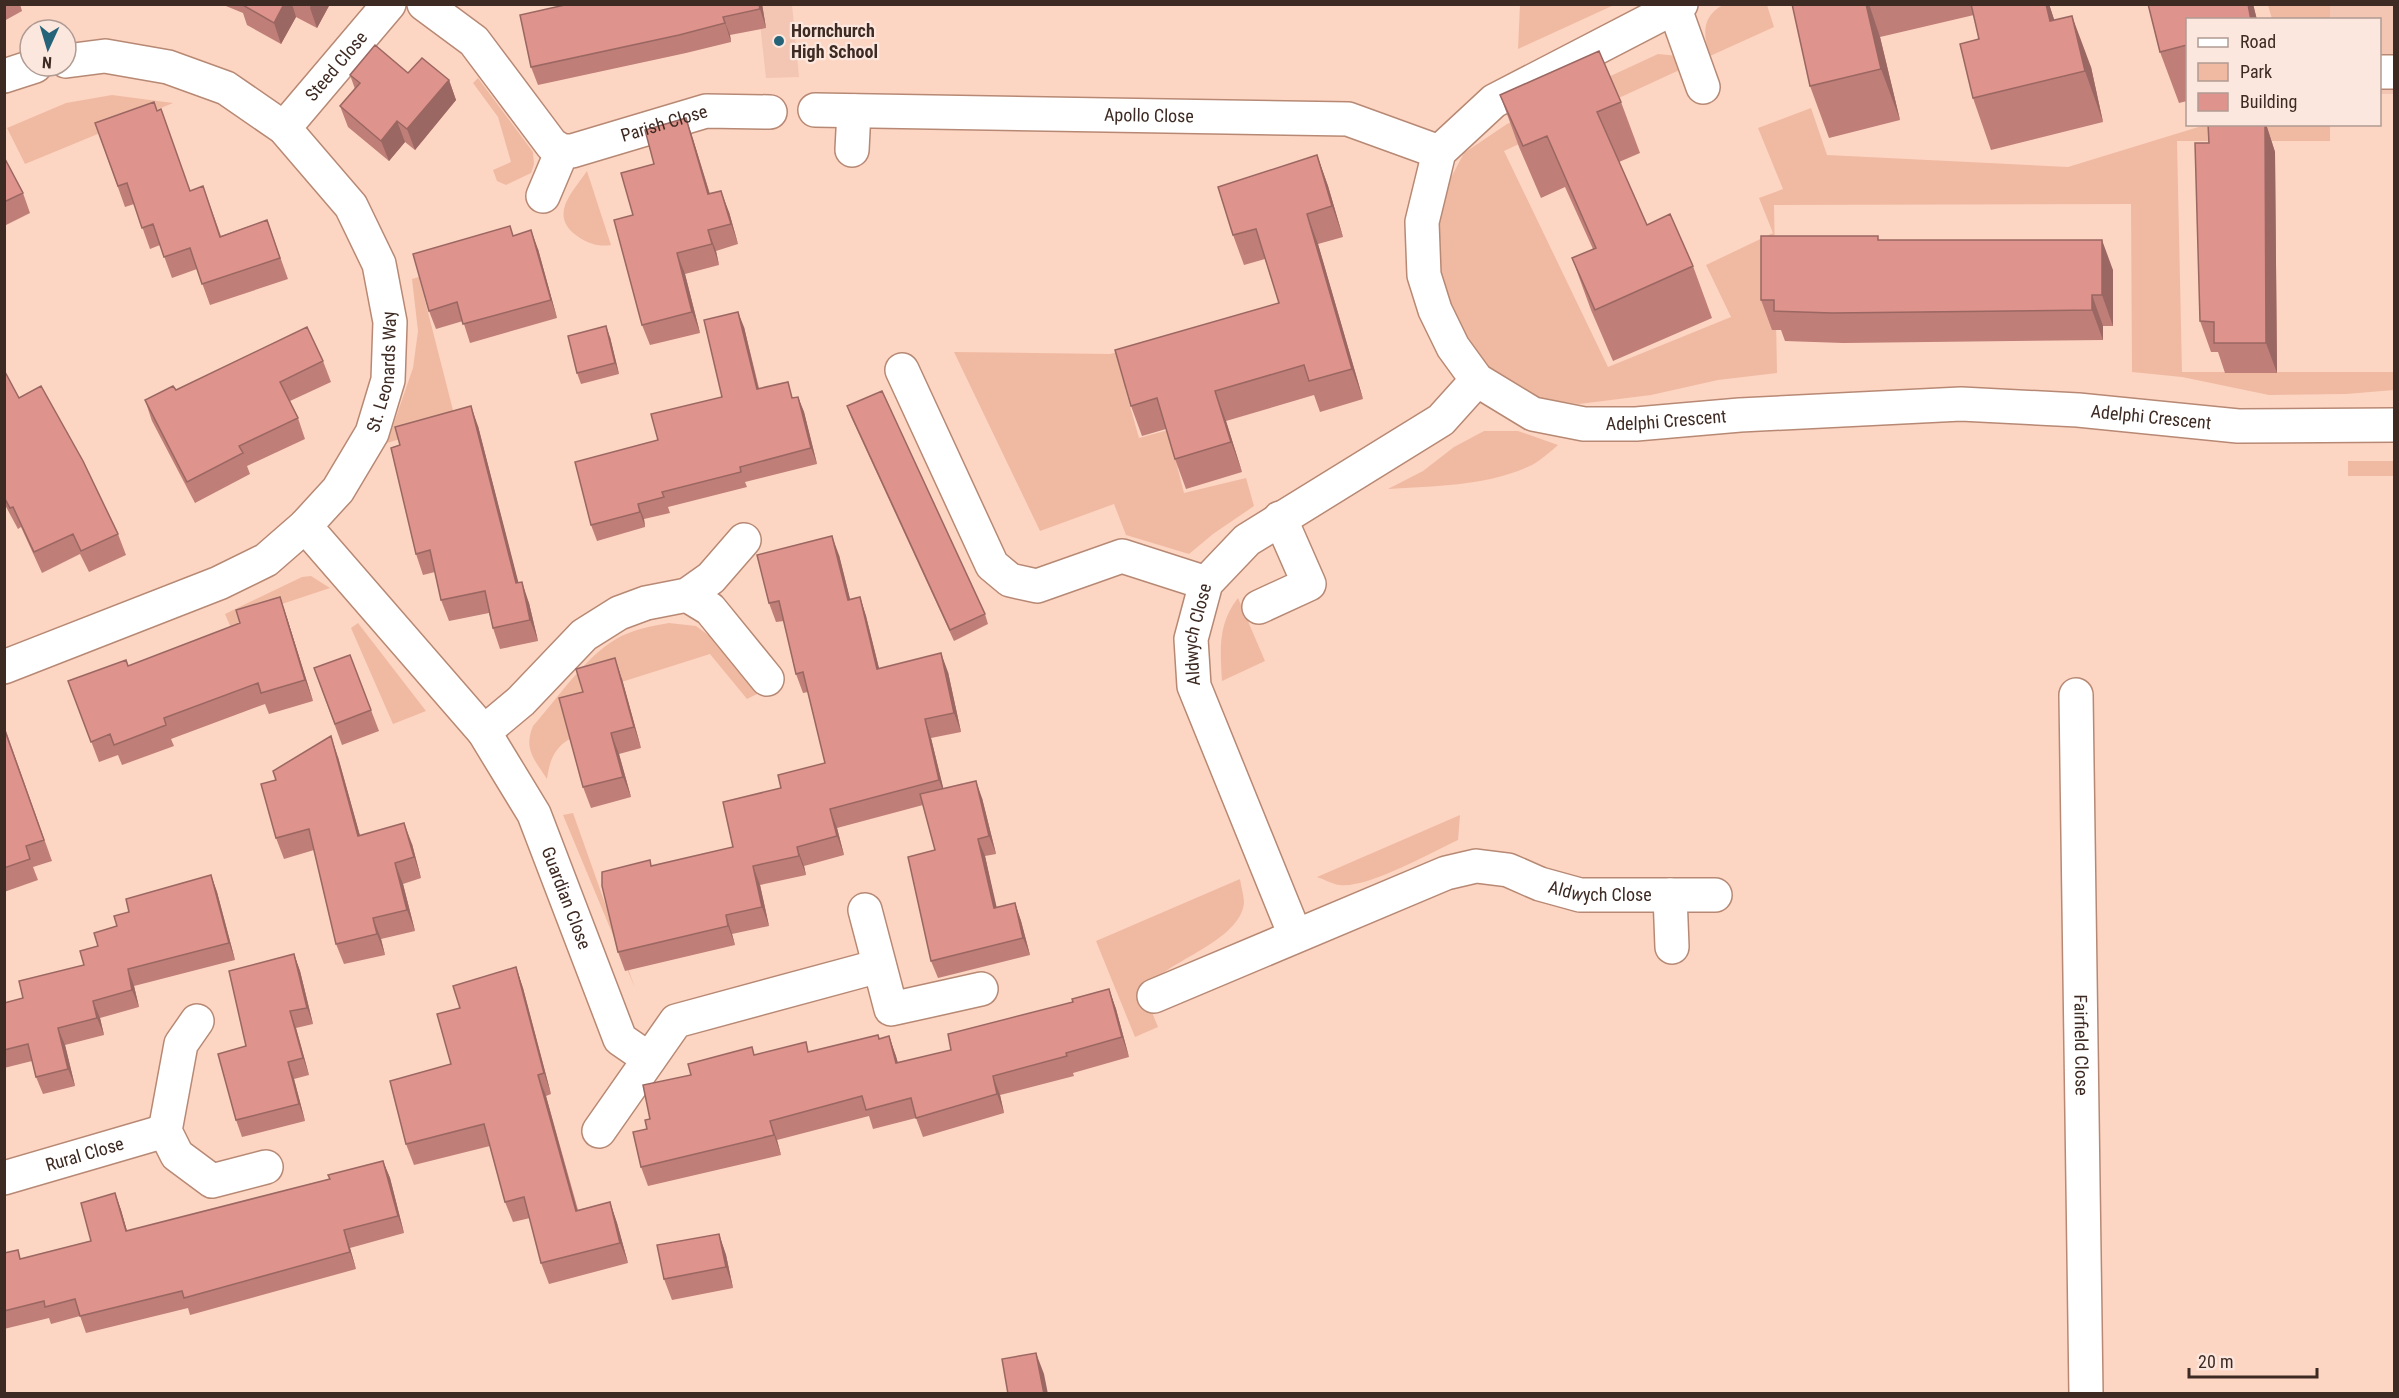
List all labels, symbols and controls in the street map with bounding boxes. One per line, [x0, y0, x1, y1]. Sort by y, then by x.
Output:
north arrow [18, 18, 78, 78]
legend [2186, 18, 2381, 126]
place label: Hornchurch High School [791, 20, 878, 62]
street label: Steed Close [301, 27, 371, 105]
text: Road [2240, 31, 2276, 52]
marker: Hornchurch High School [772, 34, 786, 48]
text: N [41, 53, 53, 72]
text: Park [2240, 61, 2272, 82]
text: Building [2240, 91, 2297, 112]
street label: Parish Close [618, 100, 710, 146]
street label: Apollo Close [1104, 104, 1194, 126]
street label: St. Leonards Way [362, 309, 400, 435]
street label: Adelphi Crescent [2090, 400, 2212, 433]
street label: Adelphi Crescent [1606, 405, 1727, 434]
street label: Aldwych Close [1179, 581, 1215, 686]
street label: Guardian Close [538, 844, 596, 952]
street label: Aldwych Close [1546, 876, 1652, 906]
street label: Fairfield Close [2070, 994, 2093, 1096]
street label: Rural Close [43, 1133, 126, 1175]
scale bar [2189, 1341, 2316, 1379]
text: 20 m [2198, 1351, 2233, 1372]

